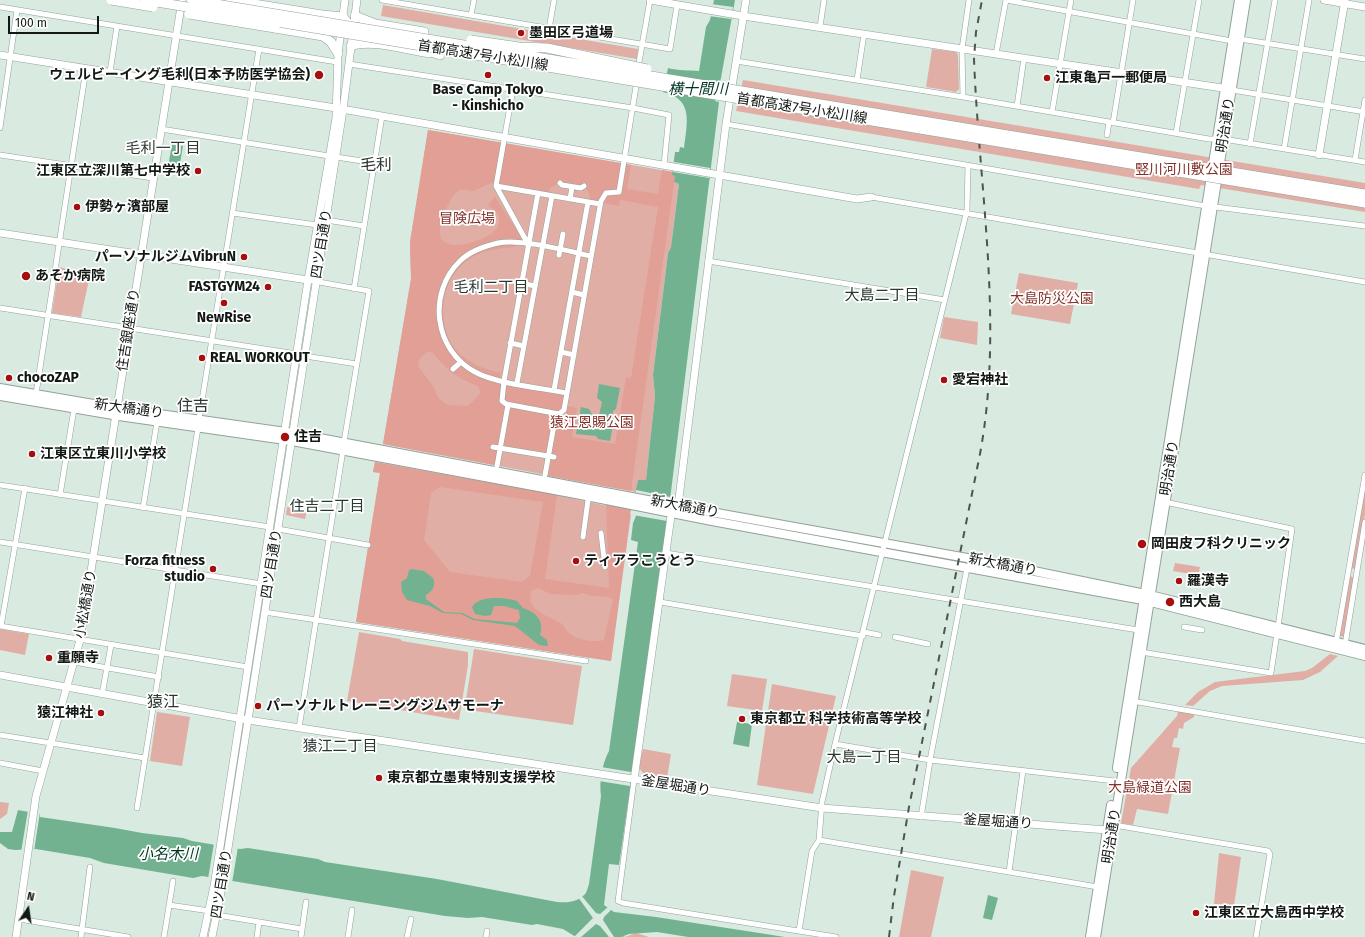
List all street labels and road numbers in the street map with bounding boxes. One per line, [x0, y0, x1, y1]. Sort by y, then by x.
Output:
street label: 首都高速7号小松川線 [416, 37, 550, 75]
street label: 首都高速7号小松川線 [735, 90, 869, 128]
street label: 明治通り [1213, 96, 1239, 154]
street label: 四ツ目通り [308, 208, 336, 280]
street label: 住吉銀座通り [114, 287, 144, 373]
street label: 新大橋通り [93, 396, 165, 422]
street label: 明治通り [1157, 439, 1183, 497]
street label: 新大橋通り [649, 492, 721, 522]
street label: 四ツ目通り [258, 528, 286, 600]
street label: 新大橋通り [967, 550, 1039, 580]
street label: 小松橋通り [72, 568, 100, 640]
street label: 釜屋堀通り [640, 772, 712, 800]
street label: 明治通り [1099, 807, 1125, 865]
street label: 釜屋堀通り [962, 811, 1034, 833]
street label: 四ツ目通り [208, 848, 236, 920]

